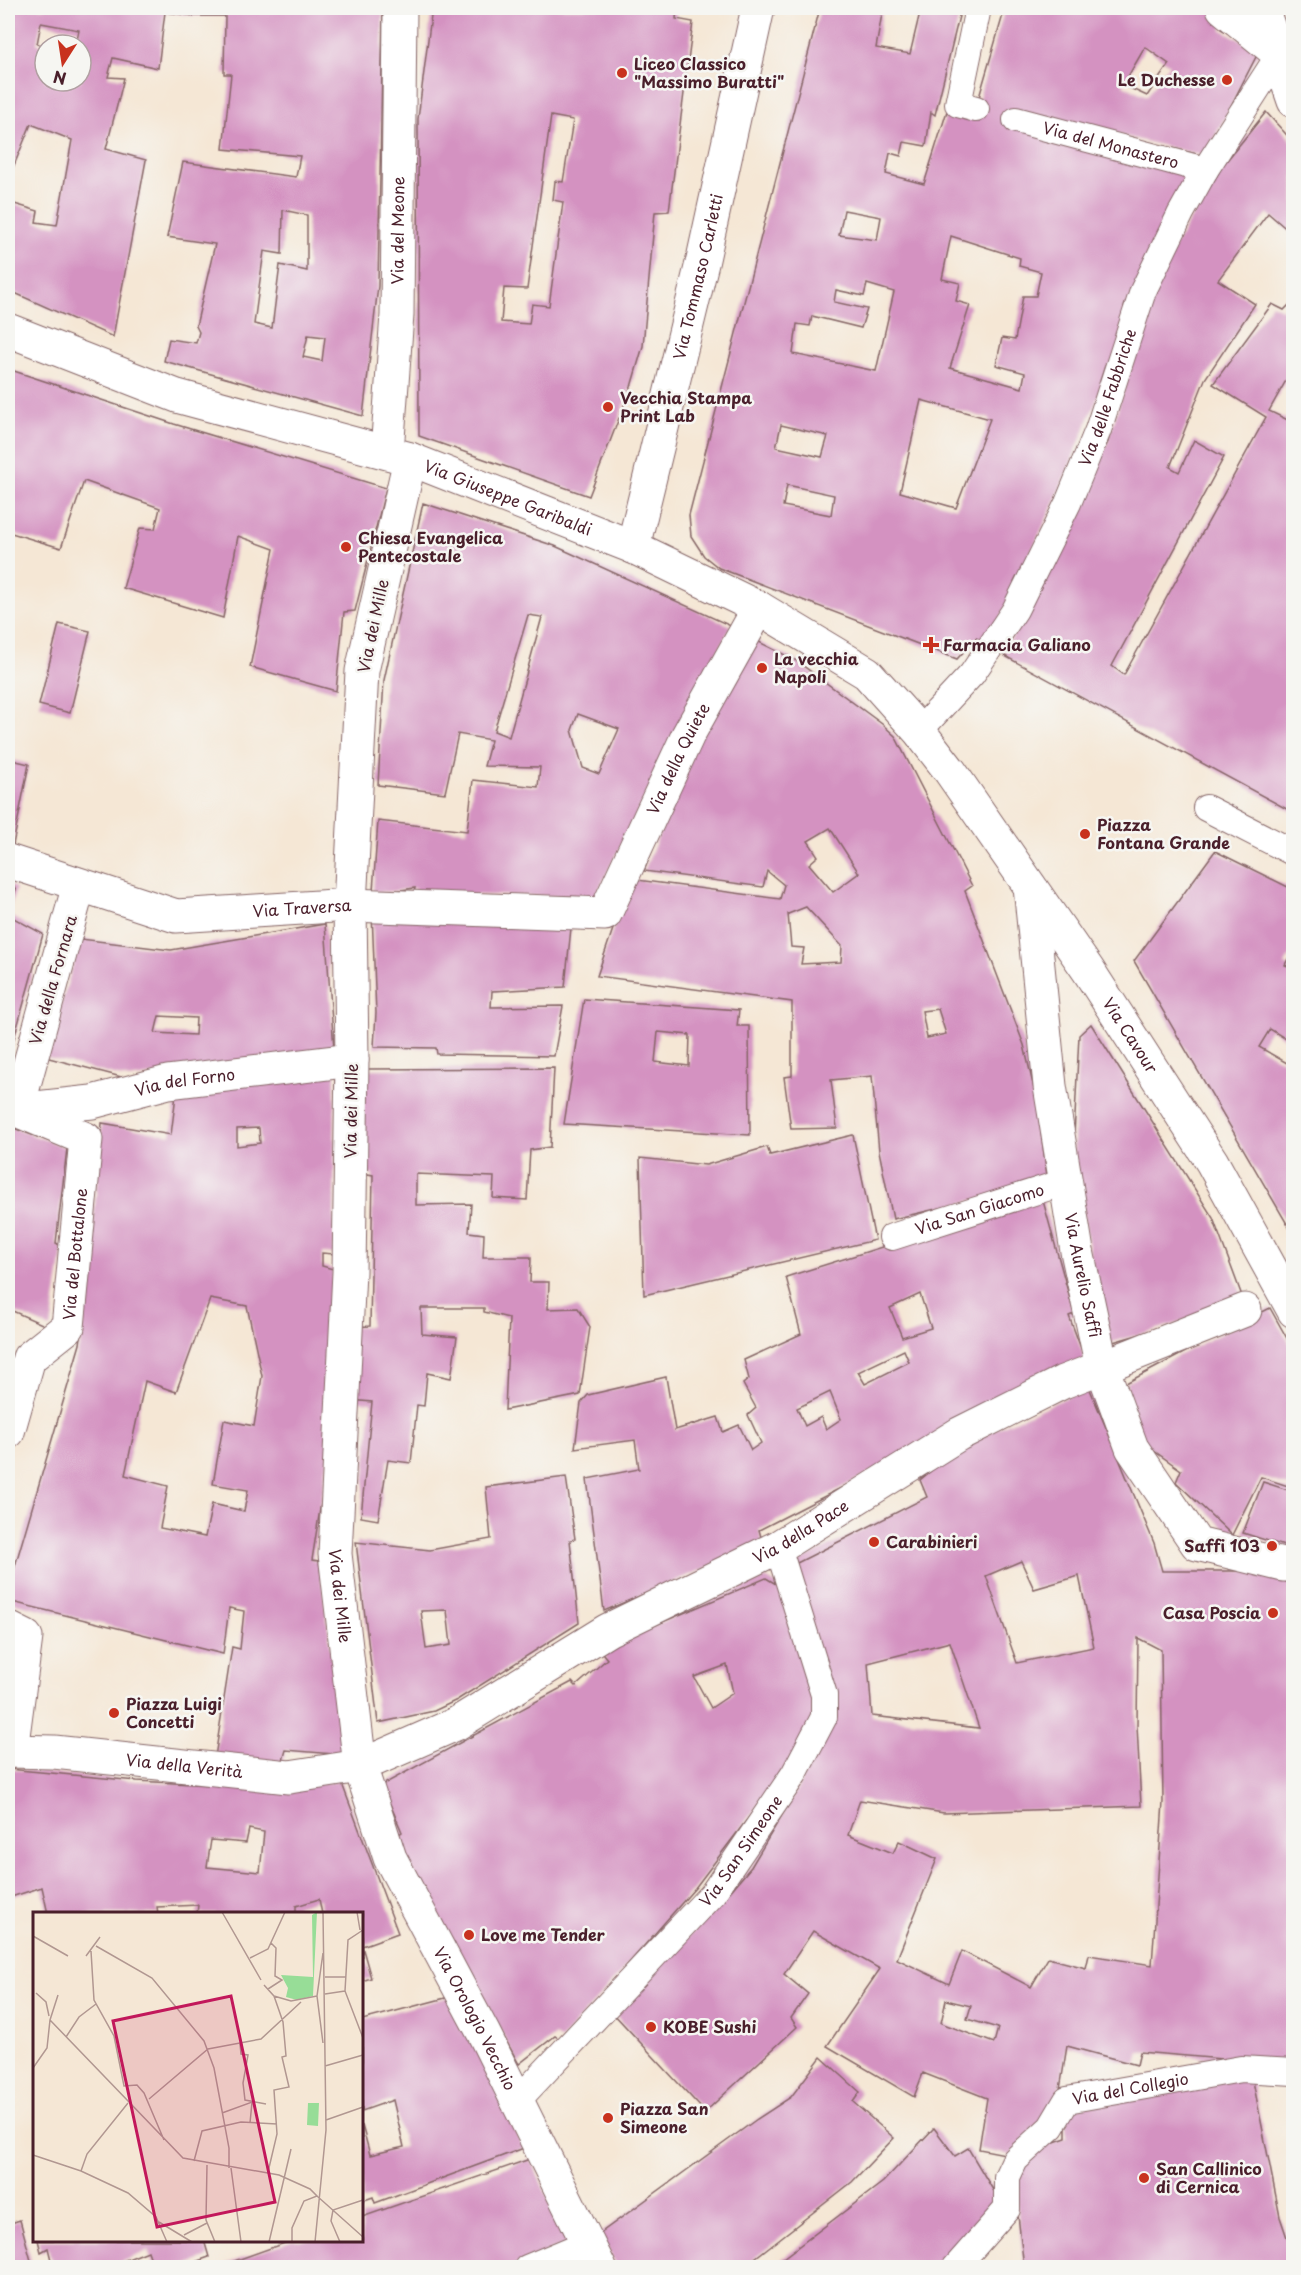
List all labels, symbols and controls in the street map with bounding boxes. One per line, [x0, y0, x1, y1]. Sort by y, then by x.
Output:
north arrow [33, 33, 93, 93]
place label: Liceo Classico "Massimo Buratti" [634, 51, 784, 93]
text: N [51, 66, 68, 92]
marker: Liceo Classico "Massimo Buratti" [615, 66, 629, 80]
place label: Le Duchesse [1118, 67, 1215, 91]
marker: Le Duchesse [1220, 73, 1234, 87]
street label: Via del Monastero [1040, 115, 1182, 174]
street label: Via del Meone [384, 176, 409, 285]
street label: Via Tommaso Carletti [666, 191, 728, 362]
street label: Via delle Fabbriche [1071, 325, 1141, 470]
place label: Vecchia Stampa Print Lab [620, 385, 752, 427]
marker: Vecchia Stampa Print Lab [601, 400, 615, 414]
street label: Via Giuseppe Garibaldi [421, 453, 596, 541]
place label: Chiesa Evangelica Pentecostale [358, 525, 503, 567]
marker: Chiesa Evangelica Pentecostale [339, 540, 353, 554]
street label: Via dei Mille [350, 577, 394, 675]
place label: Farmacia Galiano [943, 632, 1091, 656]
marker: Farmacia Galiano [924, 638, 938, 652]
place label: La vecchia Napoli [774, 646, 859, 688]
marker: La vecchia Napoli [755, 661, 769, 675]
street label: Via della Quiete [640, 698, 715, 818]
place label: Piazza Fontana Grande [1097, 812, 1230, 854]
marker: Piazza Fontana Grande [1078, 827, 1092, 841]
street label: Via Traversa [252, 892, 352, 922]
street label: Via della Fornara [22, 912, 82, 1047]
street label: Via Cavour [1098, 992, 1165, 1078]
street label: Via del Forno [132, 1061, 236, 1101]
street label: Via dei Mille [337, 1063, 363, 1159]
street label: Via San Giacomo [912, 1176, 1047, 1240]
street label: Via del Bottalone [56, 1187, 92, 1321]
street label: Via Aurelio Saffi [1060, 1211, 1108, 1340]
street label: Via della Pace [748, 1493, 853, 1569]
place label: Carabinieri [886, 1529, 978, 1553]
place label: Saffi 103 [1184, 1533, 1260, 1557]
marker: Carabinieri [867, 1535, 881, 1549]
marker: Saffi 103 [1265, 1539, 1279, 1553]
street label: Via dei Mille [324, 1548, 358, 1644]
place label: Casa Poscia [1163, 1600, 1261, 1624]
marker: Casa Poscia [1266, 1606, 1280, 1620]
place label: Piazza Luigi Concetti [126, 1691, 222, 1733]
marker: Piazza Luigi Concetti [107, 1706, 121, 1720]
street label: Via della Verità [125, 1747, 244, 1783]
street label: Via San Simeone [693, 1790, 787, 1912]
inset map [33, 1912, 363, 2242]
place label: Love me Tender [481, 1922, 606, 1946]
marker: Love me Tender [462, 1928, 476, 1942]
street label: Via Orologio Vecchio [428, 1942, 523, 2094]
place label: KOBE Sushi [663, 2014, 756, 2038]
marker: KOBE Sushi [644, 2020, 658, 2034]
street label: Via del Collegio [1070, 2066, 1190, 2110]
place label: Piazza San Simeone [620, 2096, 709, 2138]
marker: Piazza San Simeone [601, 2111, 615, 2125]
place label: San Callinico di Cernica [1156, 2156, 1262, 2198]
marker: San Callinico di Cernica [1137, 2171, 1151, 2185]

